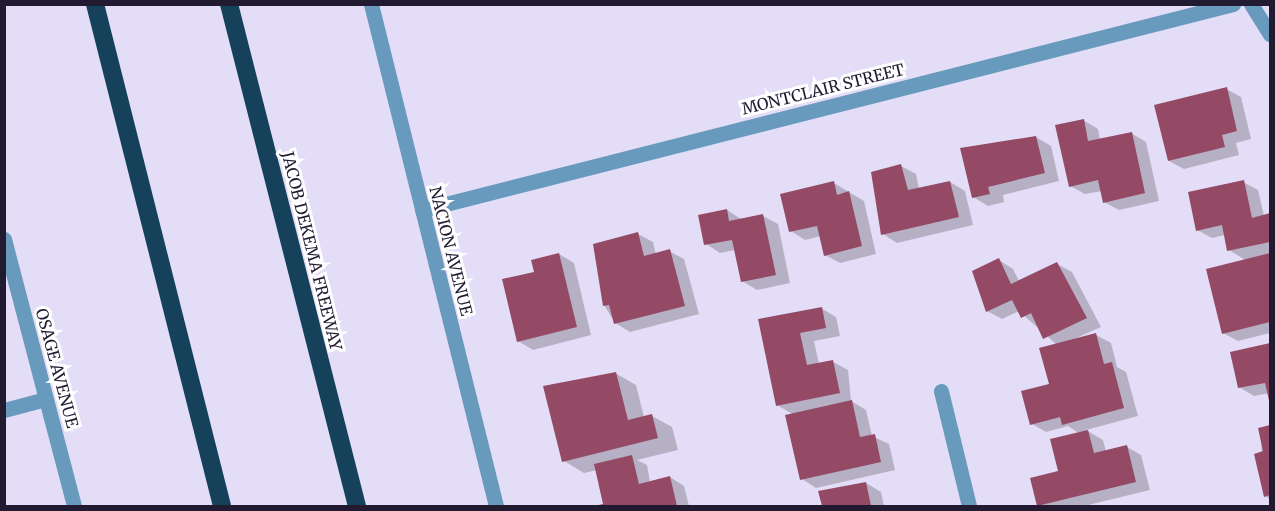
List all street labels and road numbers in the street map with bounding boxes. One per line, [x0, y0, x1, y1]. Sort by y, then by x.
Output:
street label: MONTCLAIR STREET [740, 60, 906, 118]
street label: JACOB DEKEMA FREEWAY [278, 150, 346, 352]
street label: NACION AVENUE [426, 185, 476, 317]
street label: OSAGE AVENUE [32, 306, 82, 430]

